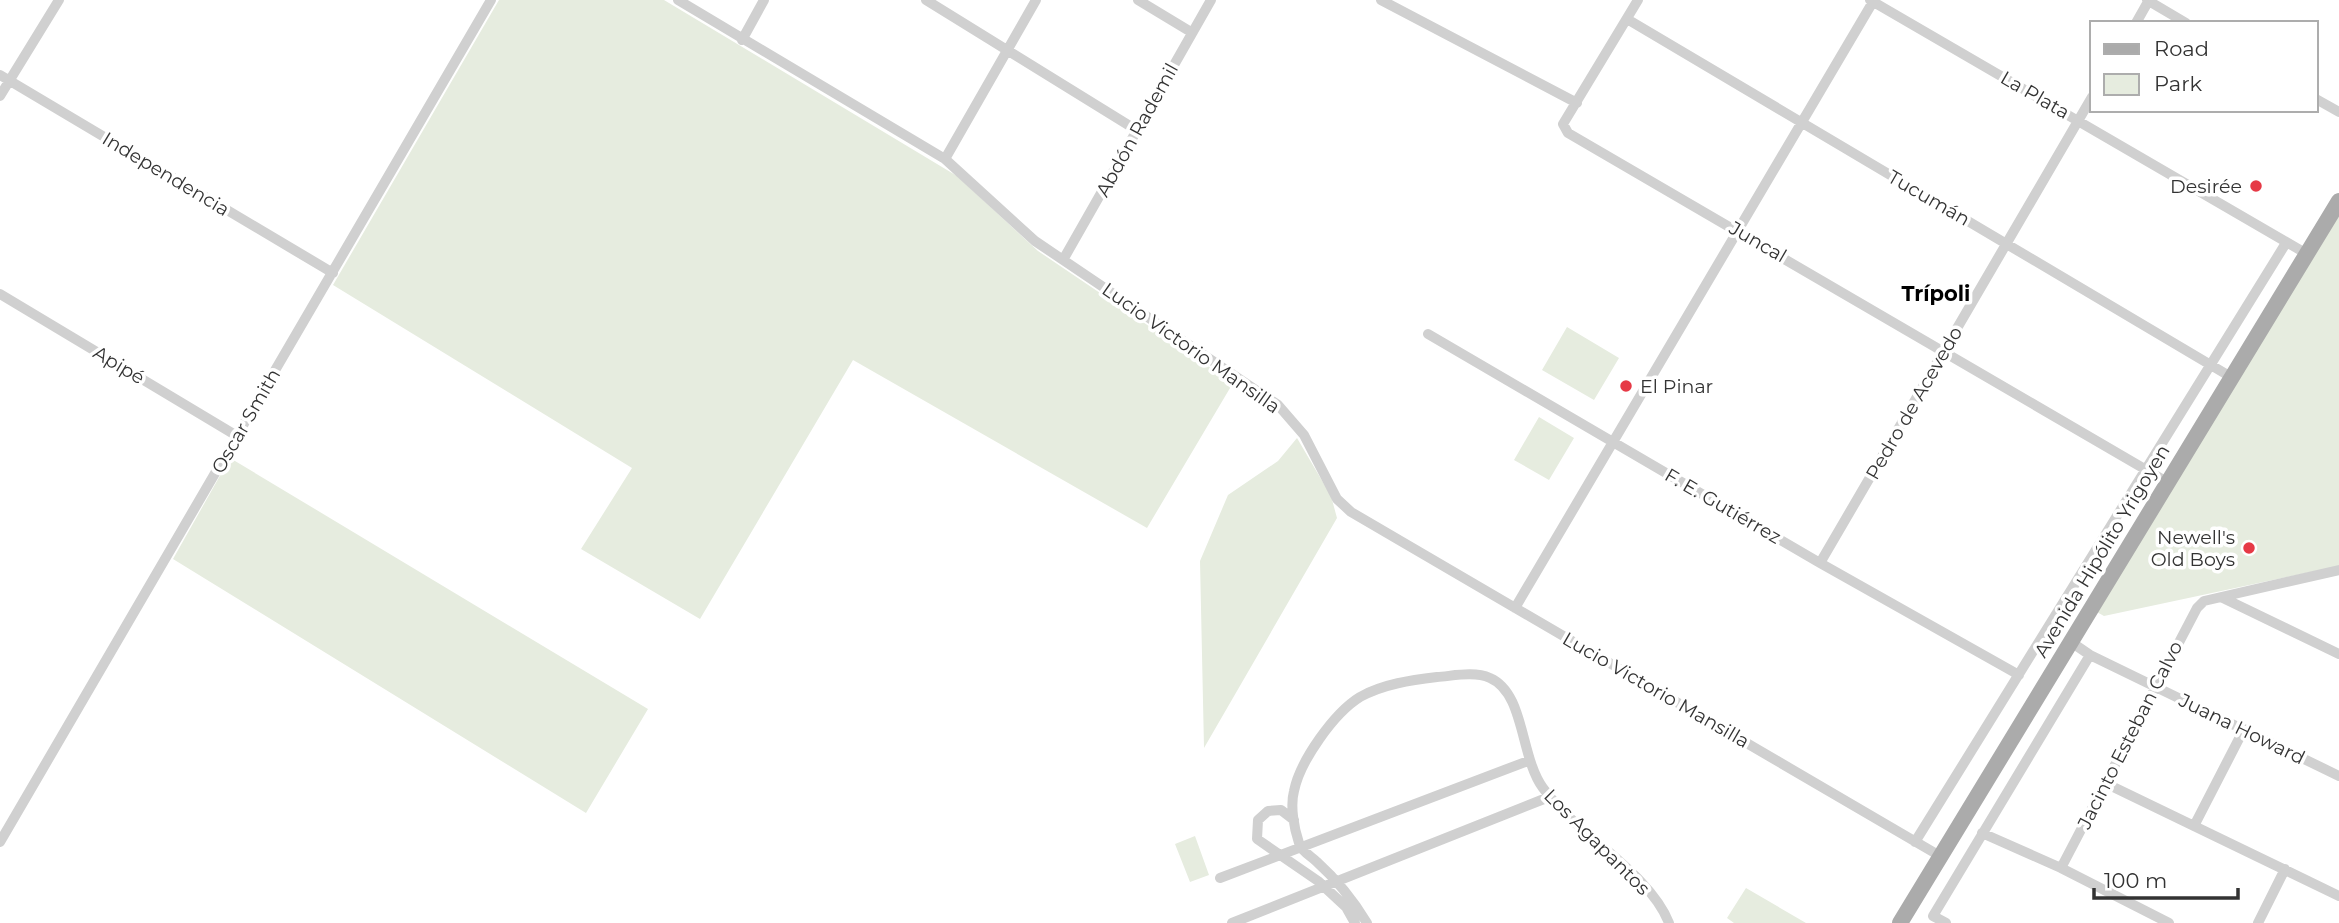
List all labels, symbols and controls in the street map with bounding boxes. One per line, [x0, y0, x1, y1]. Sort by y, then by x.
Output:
legend [2090, 21, 2318, 112]
text: Road [2154, 36, 2209, 61]
street label: Abdón Rademil [1091, 59, 1183, 201]
street label: La Plata [1996, 66, 2074, 124]
text: Park [2154, 71, 2202, 96]
street label: Independencia [98, 127, 234, 221]
street label: Tucumán [1884, 165, 1974, 231]
place label: Desirée [2170, 175, 2242, 198]
marker: Desirée [2248, 178, 2264, 194]
street label: Juncal [1724, 216, 1791, 267]
street label: Lucio Victorio Mansilla [1098, 278, 1284, 418]
district label: Trípoli [1902, 281, 1970, 306]
street label: Pedro de Acevedo [1861, 322, 1967, 484]
street label: Apipé [89, 341, 149, 389]
street label: Oscar Smith [207, 365, 285, 477]
place label: El Pinar [1640, 375, 1713, 398]
marker: El Pinar [1618, 378, 1634, 394]
street label: Avenida Hipólito Yrigoyen [2029, 440, 2175, 662]
street label: F. E. Gutiérrez [1661, 463, 1785, 549]
place label: Newell's Old Boys [2151, 526, 2235, 571]
marker: Newell's Old Boys [2241, 540, 2257, 556]
street label: Lucio Victorio Mansilla [1558, 627, 1754, 753]
street label: Jacinto Esteban Calvo [2072, 637, 2187, 834]
street label: Juana Howard [2174, 688, 2309, 769]
street label: Los Agapantos [1539, 784, 1655, 900]
scale bar [2094, 856, 2238, 900]
text: 100 m [2104, 868, 2167, 893]

